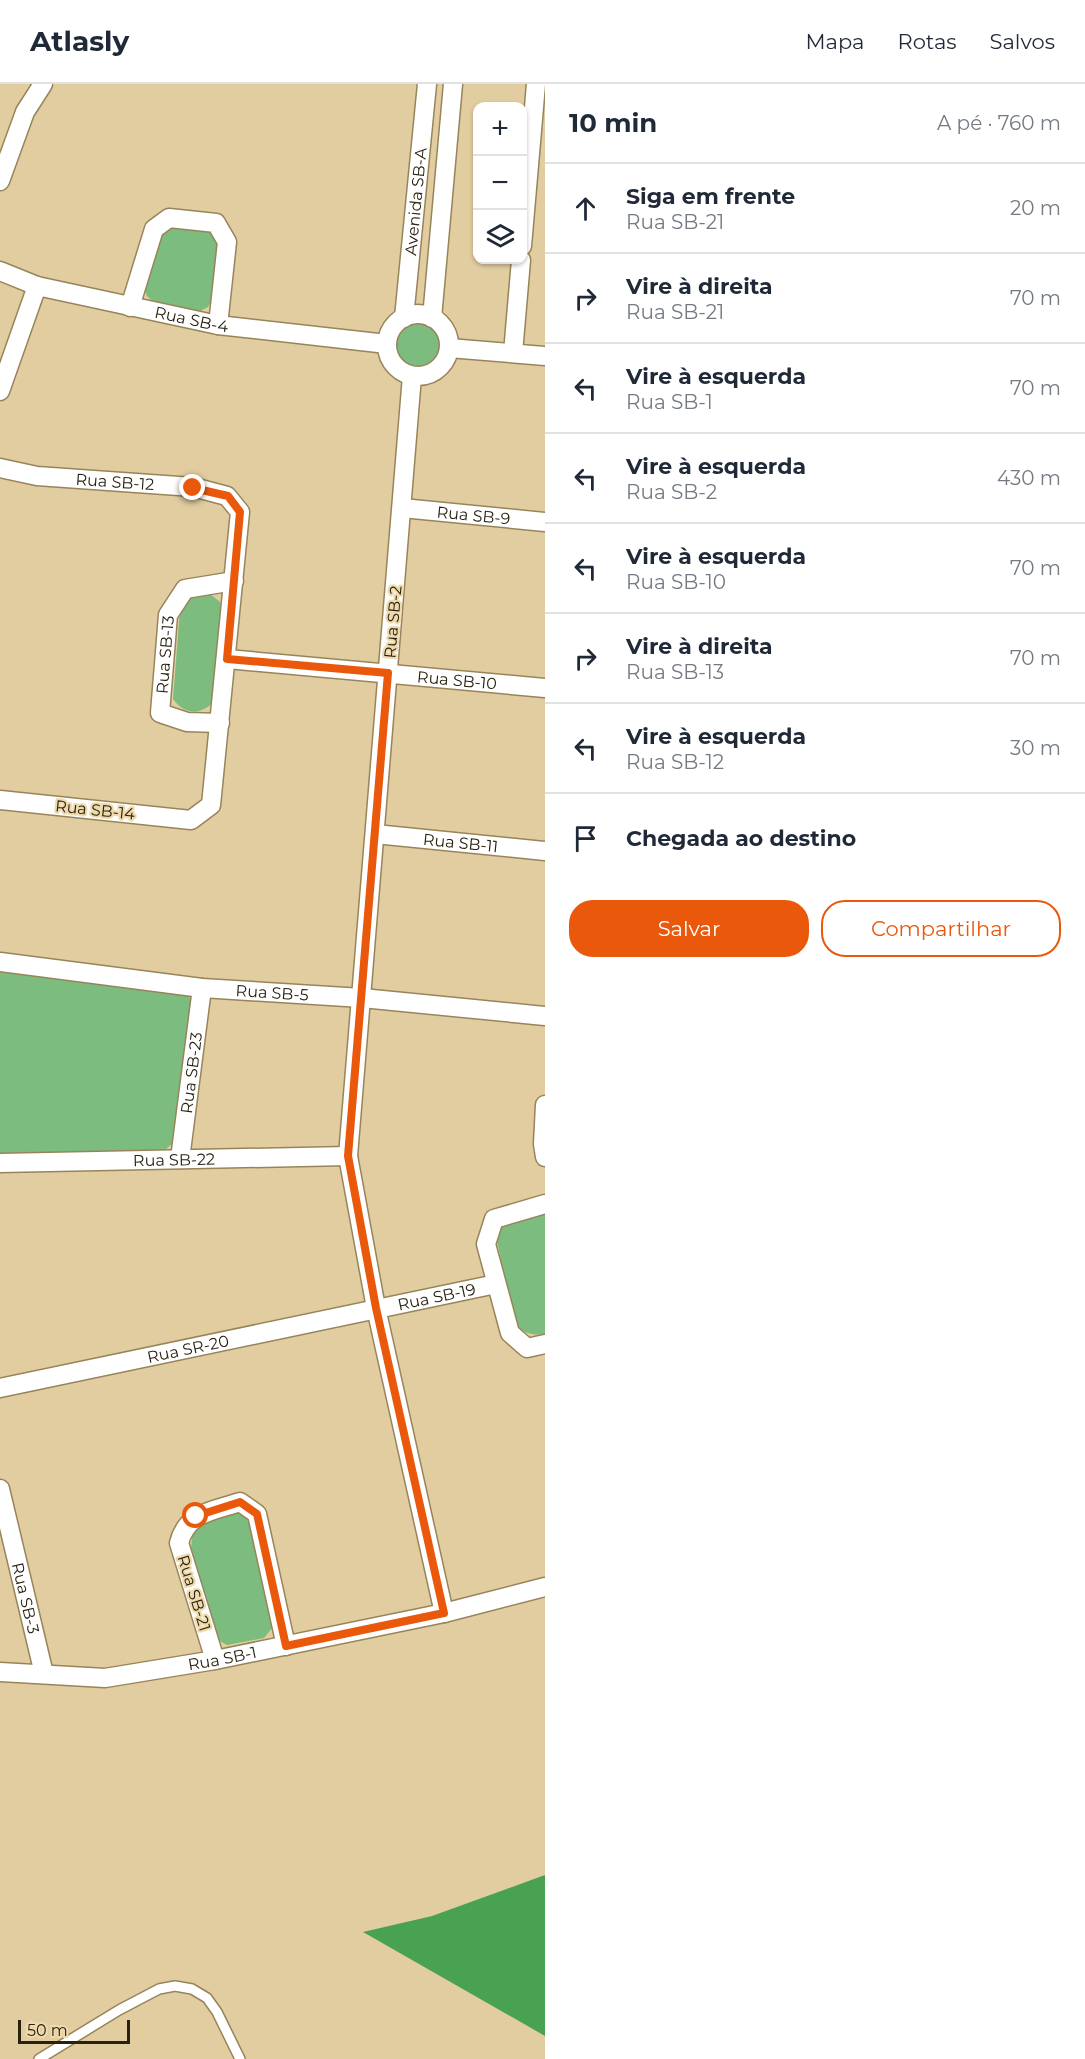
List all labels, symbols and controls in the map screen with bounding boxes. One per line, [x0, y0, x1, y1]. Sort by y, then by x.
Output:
text: Atlasly [30, 24, 129, 58]
text: Mapa [805, 29, 864, 54]
text: Rotas [897, 29, 957, 54]
text: Salvos [990, 29, 1055, 54]
map controls [473, 102, 527, 264]
button: + [473, 102, 527, 156]
text: 10 min [569, 107, 657, 139]
text: A pé · 760 m [937, 111, 1061, 135]
street label: Avenida SB-A [401, 146, 430, 256]
button: − [473, 156, 527, 210]
text: Siga em frente [626, 183, 795, 210]
icon: ahead [569, 192, 602, 225]
text: 20 m [1010, 196, 1061, 220]
button: layers [473, 210, 527, 264]
text: Rua SB-21 [626, 210, 724, 234]
text: Vire à direita [626, 273, 773, 300]
icon: right [569, 282, 602, 315]
text: 70 m [1010, 286, 1061, 310]
text: Rua SB-21 [626, 300, 724, 324]
street label: Rua SB-4 [153, 302, 230, 336]
text: Vire à esquerda [626, 363, 806, 390]
icon: left [569, 372, 602, 405]
text: 70 m [1010, 376, 1061, 400]
text: Rua SB-1 [626, 390, 713, 414]
text: Vire à esquerda [626, 453, 806, 480]
icon: left [569, 462, 602, 495]
text: 430 m [997, 466, 1061, 490]
street label: Rua SB-12 [75, 469, 155, 494]
route end [179, 474, 205, 500]
text: Rua SB-2 [626, 480, 717, 504]
street label: Rua SB-9 [436, 502, 511, 528]
text: Vire à esquerda [626, 543, 806, 570]
icon: left [569, 552, 602, 585]
text: 70 m [1010, 556, 1061, 580]
text: Rua SB-10 [626, 570, 726, 594]
street label: Rua SB-2 [380, 585, 406, 659]
street label: Rua SB-13 [152, 615, 177, 695]
text: Vire à direita [626, 633, 773, 660]
icon: right [569, 642, 602, 675]
text: 70 m [1010, 646, 1061, 670]
text: Rua SB-13 [626, 660, 724, 684]
street label: Rua SB-10 [416, 667, 498, 693]
text: Vire à esquerda [626, 723, 806, 750]
icon: left [569, 732, 602, 765]
text: 30 m [1010, 736, 1061, 760]
text: Rua SB-12 [626, 750, 724, 774]
street label: Rua SB-14 [54, 796, 136, 824]
icon: arrive [569, 822, 602, 855]
text: Chegada ao destino [626, 825, 856, 852]
street label: Rua SB-11 [422, 829, 499, 856]
button: Salvar [569, 900, 809, 957]
button: Compartilhar [821, 900, 1061, 957]
street label: Rua SB-5 [235, 981, 309, 1004]
street label: Rua SB-23 [176, 1031, 206, 1115]
street label: Rua SB-22 [133, 1149, 215, 1170]
street label: Rua SB-19 [396, 1279, 477, 1314]
street label: Rua SR-20 [145, 1331, 230, 1366]
route start [182, 1502, 208, 1528]
street label: Rua SB-21 [173, 1553, 215, 1633]
street label: Rua SB-3 [8, 1560, 44, 1636]
street label: Rua SB-1 [186, 1642, 258, 1674]
scale bar [18, 2017, 130, 2044]
text: 50 m [27, 2021, 68, 2040]

